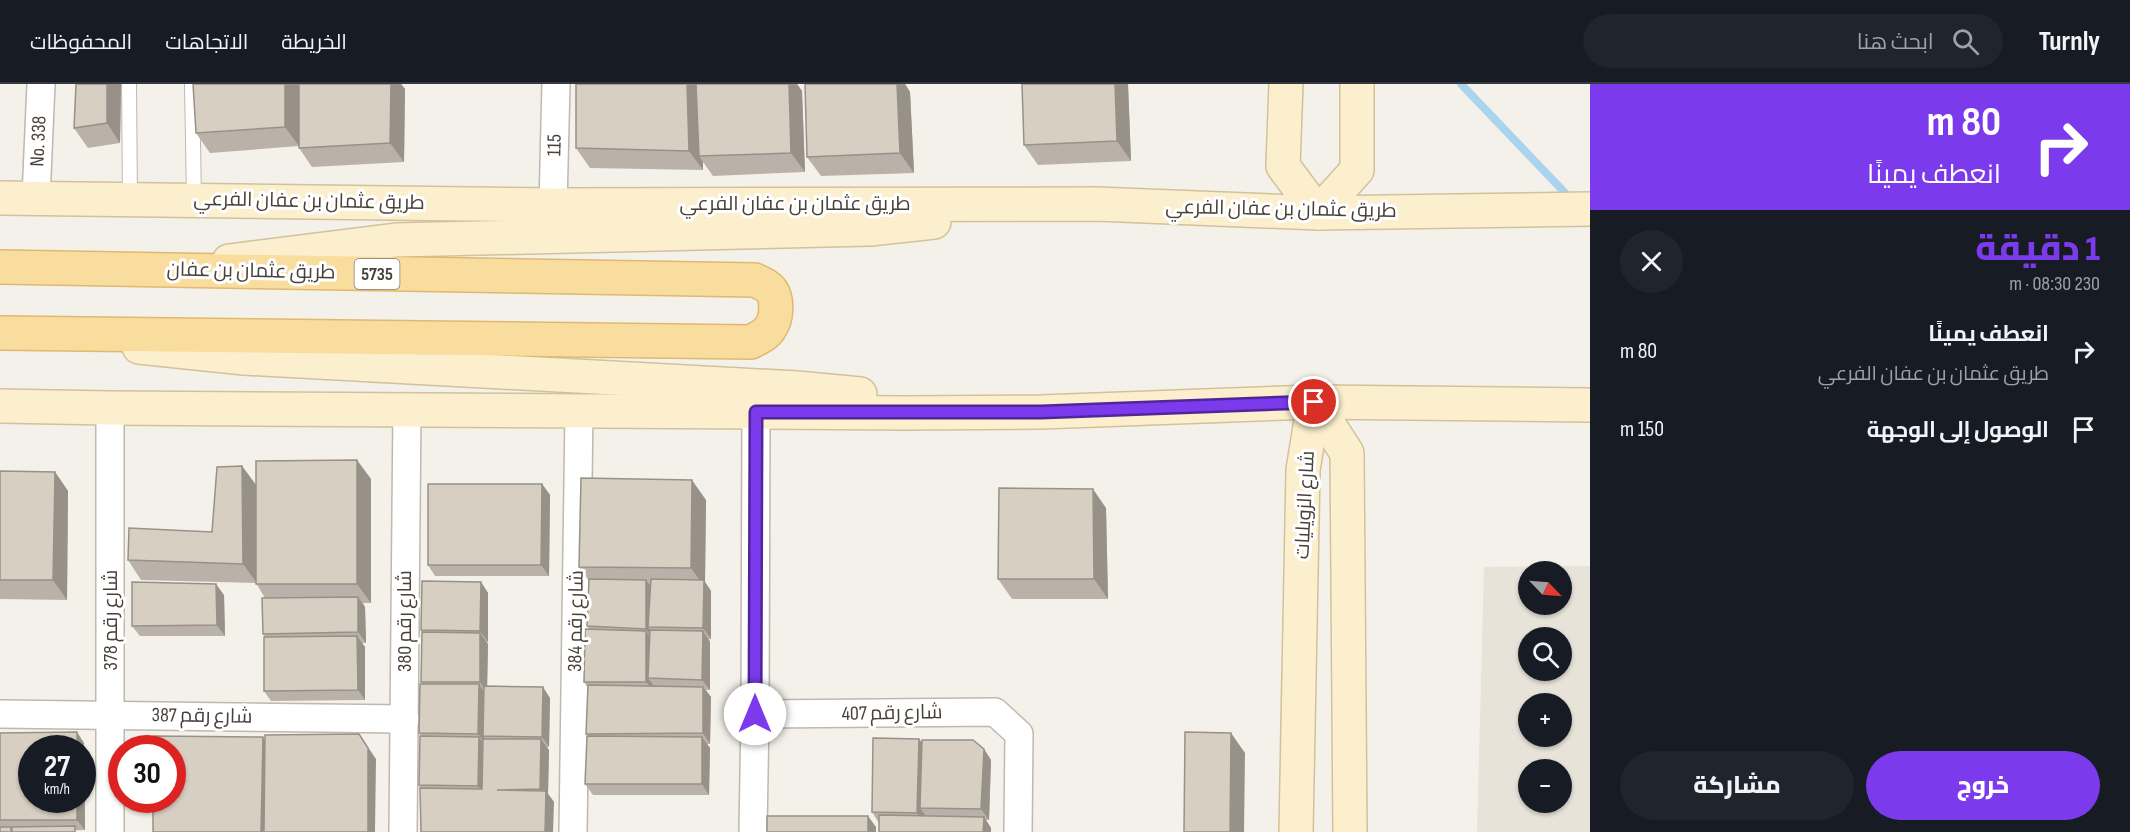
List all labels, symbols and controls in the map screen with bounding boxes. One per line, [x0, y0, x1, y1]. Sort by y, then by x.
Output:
search box [1583, 14, 2003, 68]
icon: search [1949, 25, 1982, 58]
text: Turnly [2039, 25, 2100, 58]
text: ابحث هنا [1857, 29, 1934, 56]
text: المحفوظات [30, 30, 132, 55]
text: الاتجاهات [165, 30, 248, 55]
text: الخريطة [281, 30, 347, 55]
text: 80 m [1927, 97, 2001, 148]
icon: right [2022, 108, 2100, 186]
street label: No. 338 [25, 115, 52, 167]
street label: 115 [542, 134, 567, 156]
text: انعطف يمينًا [1867, 159, 2001, 191]
street label: طريق عثمان بن عفان الفرعي [193, 187, 425, 218]
street label: طريق عثمان بن عفان الفرعي [679, 192, 911, 219]
street label: طريق عثمان بن عفان الفرعي [1165, 195, 1397, 226]
text: 1 دقيقة [1975, 228, 2100, 271]
button: close [1620, 230, 1683, 293]
street label: طريق عثمان بن عفان [166, 258, 336, 284]
road number: 5735 [354, 259, 400, 289]
text: 230 m · 08:30 [2009, 272, 2100, 296]
text: انعطف يمينًا [1928, 321, 2049, 348]
icon: right [2067, 335, 2100, 368]
text: 80 m [1620, 338, 1657, 365]
text: طريق عثمان بن عفان الفرعي [1818, 362, 2049, 386]
pin [1288, 376, 1339, 427]
icon: arrive [1297, 385, 1330, 418]
icon: arrive [2067, 413, 2100, 446]
text: 150 m [1620, 416, 1664, 443]
text: الوصول إلى الوجهة [1867, 417, 2049, 444]
street label: شارع الزويليات [1290, 450, 1321, 560]
north arrow [1518, 561, 1572, 615]
map controls [1518, 561, 1572, 813]
street label: شارع رقم 378 [99, 570, 124, 670]
street label: شارع رقم 380 [393, 570, 418, 672]
street label: شارع رقم 384 [563, 570, 590, 672]
button: search [1518, 627, 1572, 681]
position arrow [723, 682, 787, 746]
button: + [1518, 693, 1572, 747]
street label: شارع رقم 407 [841, 700, 943, 727]
street label: شارع رقم 387 [151, 703, 253, 730]
speed limit sign: 30 [108, 735, 186, 813]
text: 27 [44, 749, 70, 785]
button: مشاركة [1620, 751, 1854, 820]
button: خروج [1866, 751, 2100, 820]
button: − [1518, 759, 1572, 813]
text: km/h [44, 780, 70, 799]

